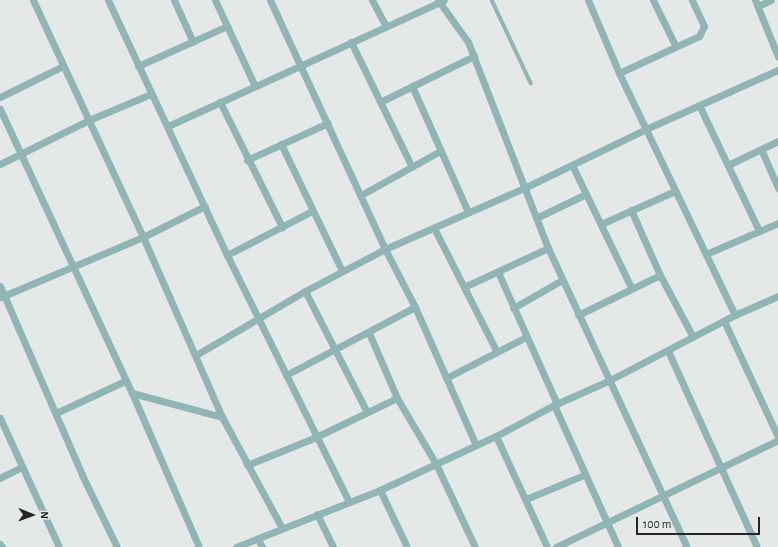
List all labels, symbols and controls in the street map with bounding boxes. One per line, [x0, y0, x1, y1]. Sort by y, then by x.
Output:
north arrow [12, 495, 52, 535]
scale bar [638, 509, 762, 535]
text: N [39, 511, 50, 519]
text: 100 m [643, 518, 671, 530]

